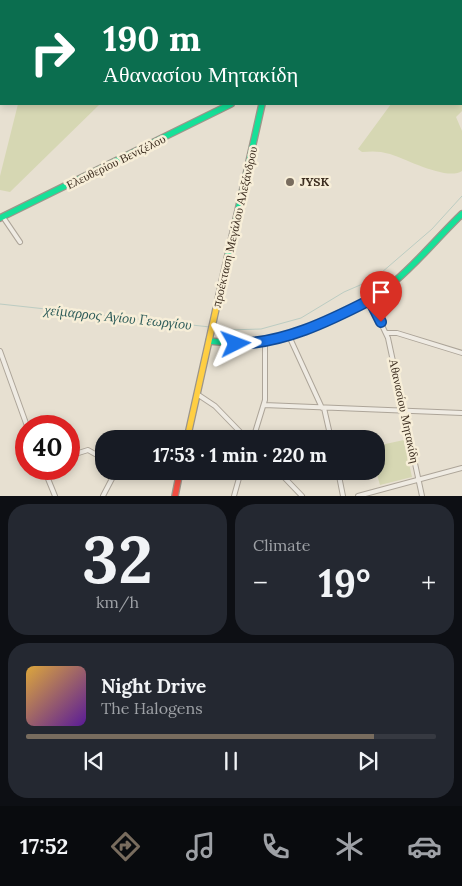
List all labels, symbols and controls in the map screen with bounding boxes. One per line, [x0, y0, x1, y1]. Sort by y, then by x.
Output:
text: 190 m [103, 16, 201, 61]
icon: right [20, 20, 85, 85]
text: Αθανασίου Μητακίδη [103, 60, 298, 88]
street label: Ελευθερίου Βενιζέλου [64, 131, 168, 192]
street label: προέκταση Μεγάλου Αλεξάνδρου [209, 145, 260, 309]
place label: JYSK [300, 174, 330, 189]
marker: JYSK [284, 176, 296, 188]
pin [360, 271, 402, 322]
icon: arrive [367, 278, 395, 306]
water label: χείμαρρος Αγίου Γεωργίου [41, 300, 193, 334]
position arrow [209, 317, 261, 369]
street label: Αθανασίου Μητακίδη [386, 357, 423, 465]
speed limit sign: 40 [15, 415, 80, 480]
text: 17:53 · 1 min · 220 m [153, 443, 327, 467]
text: 32 [82, 518, 153, 601]
text: Climate [253, 535, 310, 555]
text: 19° [319, 559, 370, 607]
text: − [253, 565, 268, 601]
text: + [421, 565, 436, 601]
text: km/h [96, 592, 139, 612]
text: Night Drive [101, 674, 206, 698]
text: The Halogens [101, 698, 203, 718]
icon: previous [80, 747, 108, 775]
icon: pause [217, 747, 245, 775]
icon: next [354, 747, 382, 775]
icon: directions [108, 829, 143, 864]
icon: music [183, 829, 218, 864]
icon: phone [258, 829, 293, 864]
icon: climate [332, 829, 367, 864]
icon: car [407, 829, 442, 864]
text: 17:52 [20, 832, 68, 860]

